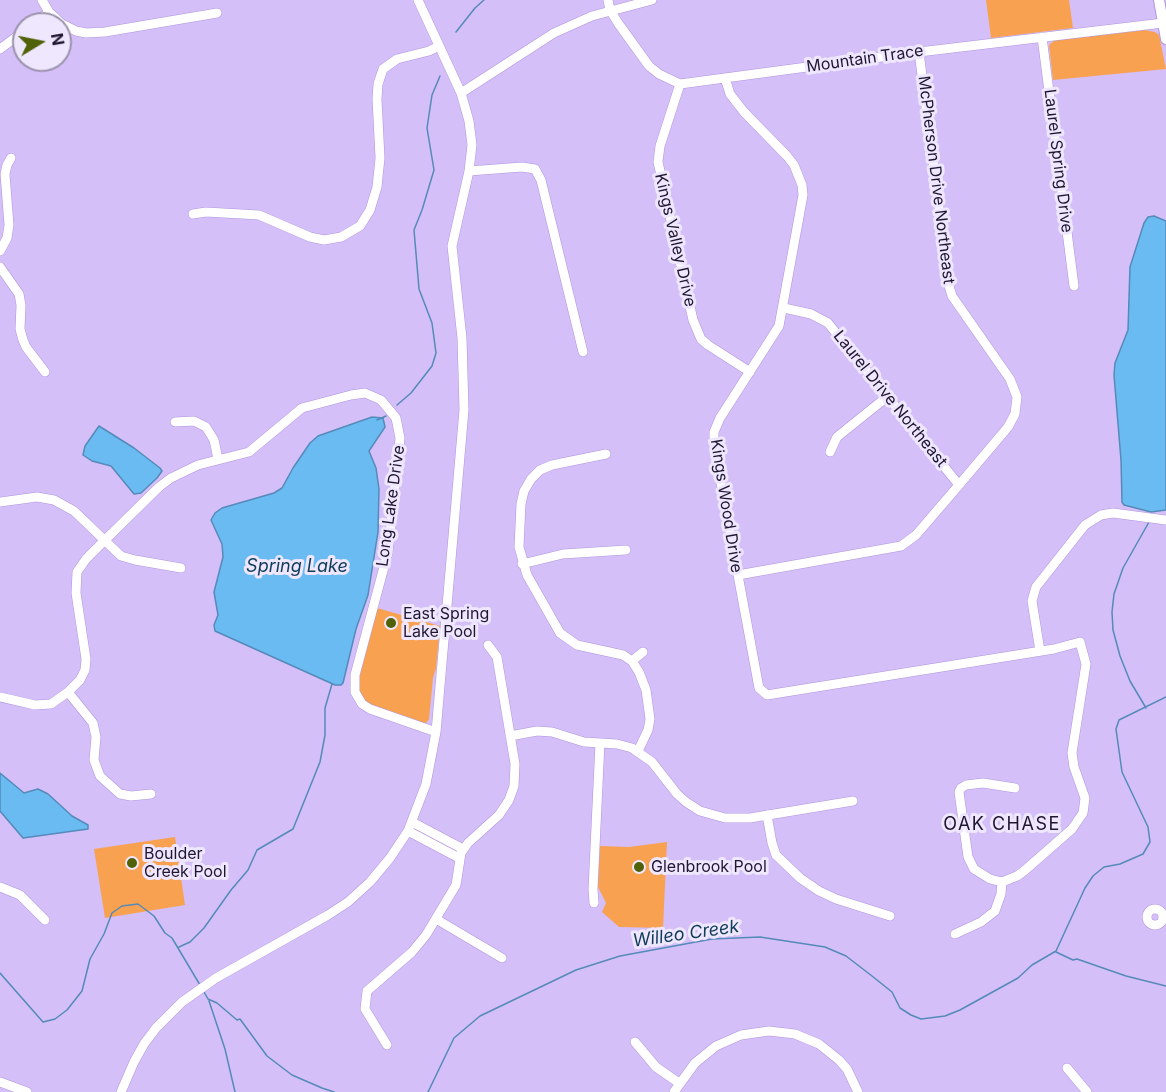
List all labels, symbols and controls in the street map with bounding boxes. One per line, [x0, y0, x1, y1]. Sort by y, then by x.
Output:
north arrow [12, 12, 72, 72]
text: N [47, 31, 69, 47]
street label: Mountain Trace [805, 41, 925, 77]
street label: McPherson Drive Northeast [914, 75, 958, 285]
street label: Laurel Spring Drive [1040, 88, 1076, 234]
street label: Kings Valley Drive [650, 171, 700, 309]
street label: Laurel Drive Northeast [829, 327, 951, 471]
street label: Kings Wood Drive [706, 438, 746, 574]
street label: Long Lake Drive [373, 444, 409, 568]
water label: Spring Lake [246, 556, 348, 578]
place label: East Spring Lake Pool [403, 604, 489, 642]
marker: East Spring Lake Pool [384, 616, 398, 630]
district label: OAK CHASE [943, 814, 1061, 836]
place label: Boulder Creek Pool [144, 844, 227, 882]
marker: Boulder Creek Pool [125, 856, 139, 870]
place label: Glenbrook Pool [651, 857, 767, 877]
marker: Glenbrook Pool [632, 860, 646, 874]
water label: Willeo Creek [631, 916, 741, 952]

